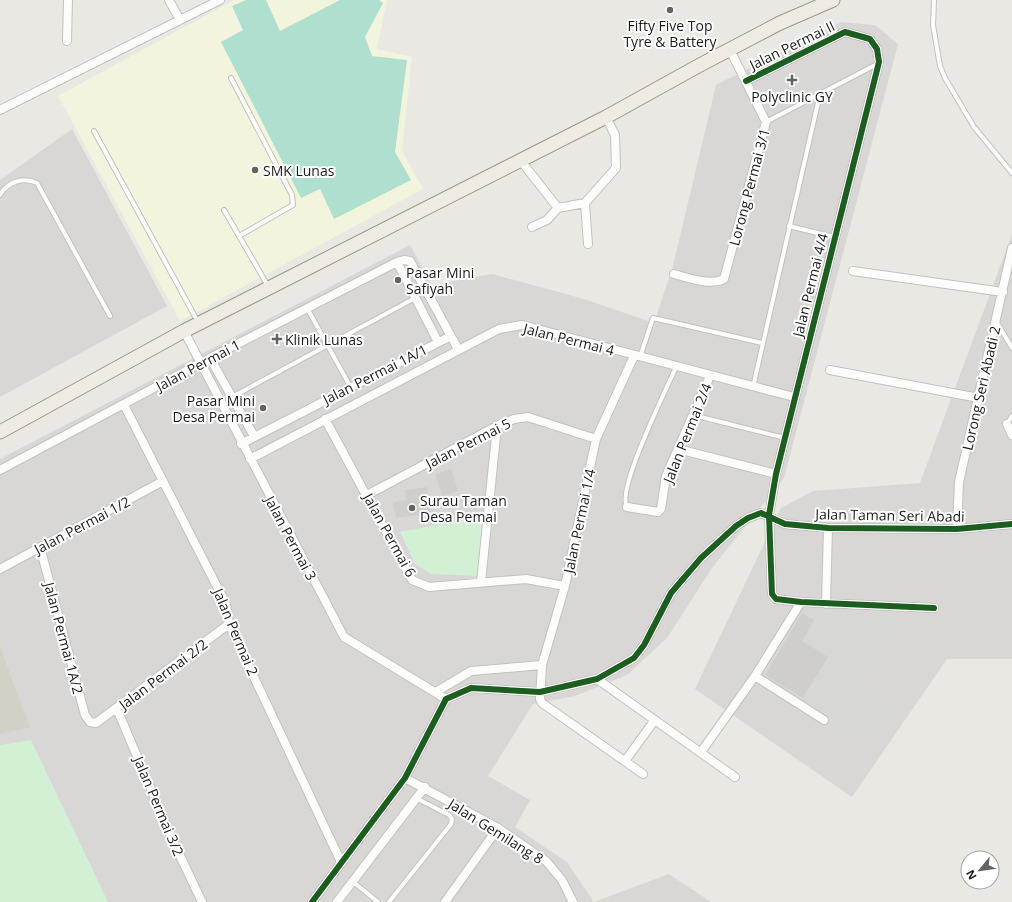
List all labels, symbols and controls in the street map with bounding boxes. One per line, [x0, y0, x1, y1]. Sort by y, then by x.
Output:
marker: Fifty Five Top Tyre & Battery [665, 5, 675, 15]
place label: Fifty Five Top Tyre & Battery [623, 16, 718, 51]
street label: Jalan Permai II [744, 16, 838, 75]
marker: Polyclinic GY [786, 74, 798, 86]
place label: Polyclinic GY [751, 87, 833, 106]
street label: Lorong Permai 3/1 [724, 126, 774, 248]
place label: SMK Lunas [263, 161, 335, 180]
marker: SMK Lunas [250, 165, 260, 175]
street label: Jalan Permai 4/4 [787, 231, 832, 341]
place label: Pasar Mini Safiyah [406, 263, 474, 298]
marker: Pasar Mini Safiyah [393, 275, 403, 285]
street label: Jalan Permai 4 [520, 318, 616, 359]
street label: Lorong Seri Abadi 2 [957, 324, 1005, 452]
place label: Klinik Lunas [285, 330, 363, 349]
marker: Klinik Lunas [272, 334, 282, 344]
street label: Jalan Permai 1 [151, 335, 244, 396]
street label: Jalan Permai 1A/1 [318, 339, 431, 409]
street label: Jalan Permai 2/4 [658, 380, 716, 488]
place label: Pasar Mini Desa Permai [173, 391, 255, 426]
marker: Pasar Mini Desa Permai [258, 403, 268, 413]
street label: Jalan Permai 5 [420, 413, 514, 473]
street label: Jalan Permai 1/4 [558, 467, 599, 577]
street label: Jalan Permai 6 [358, 488, 421, 580]
street label: Jalan Permai 3 [260, 491, 321, 584]
place label: Surau Taman Desa Pemai [420, 491, 507, 526]
street label: Jalan Permai 1/2 [29, 492, 133, 559]
marker: Surau Taman Desa Pemai [407, 503, 417, 513]
street label: Jalan Taman Seri Abadi [813, 504, 965, 526]
street label: Jalan Permai 1A/2 [39, 578, 88, 696]
street label: Jalan Permai 2 [208, 584, 263, 679]
street label: Jalan Permai 2/2 [113, 634, 211, 715]
street label: Jalan Permai 3/2 [129, 752, 188, 859]
street label: Jalan Gemilang 8 [443, 793, 547, 868]
north arrow [960, 850, 1000, 890]
text: N [962, 868, 980, 883]

